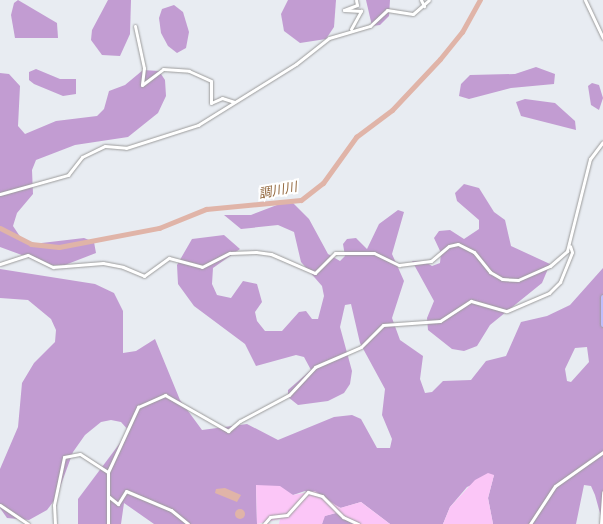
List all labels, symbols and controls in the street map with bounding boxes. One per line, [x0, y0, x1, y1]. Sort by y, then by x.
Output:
water label: 調川川 [257, 180, 299, 202]

